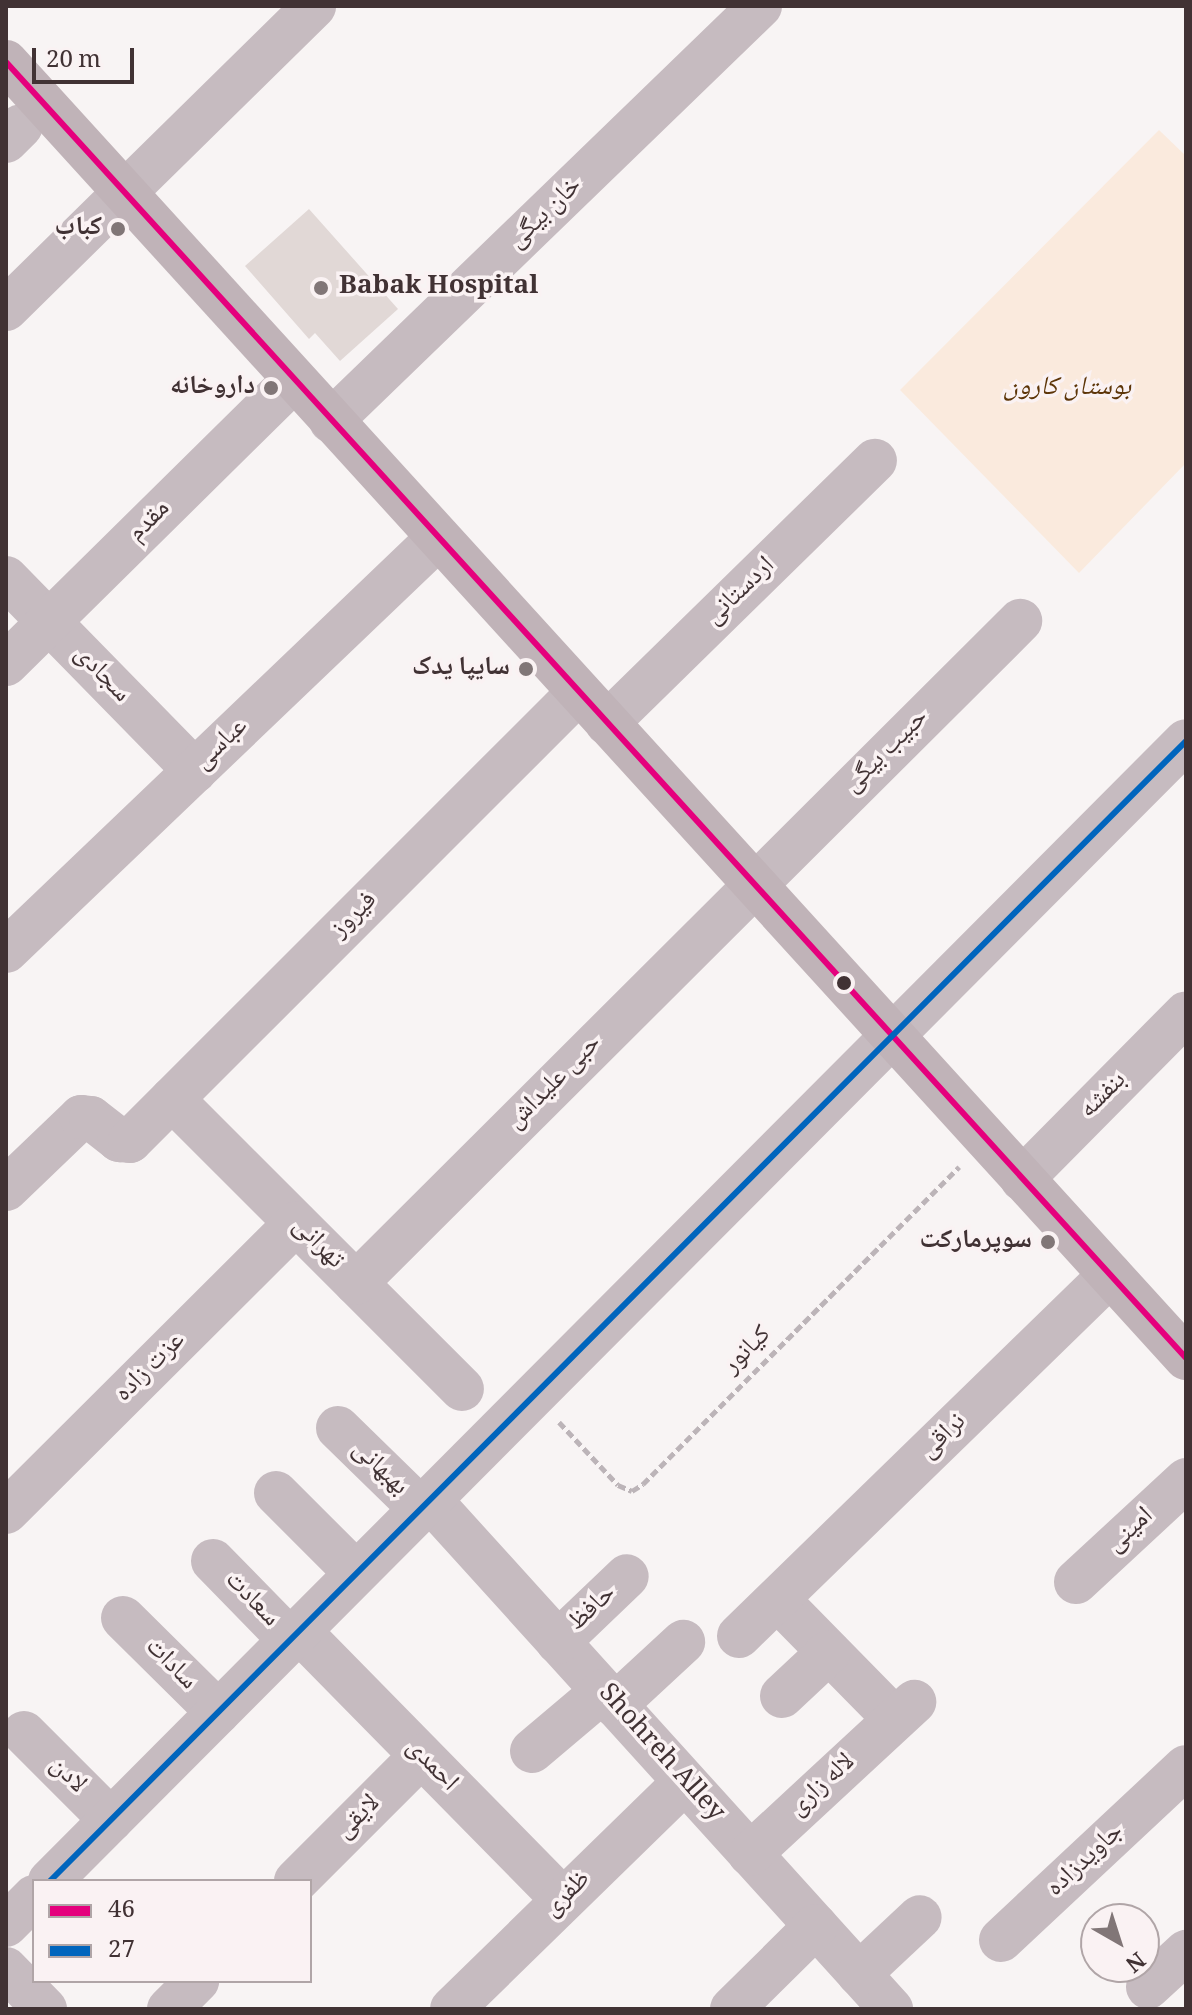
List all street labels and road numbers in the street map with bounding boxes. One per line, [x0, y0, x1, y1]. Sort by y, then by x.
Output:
street label: خان بیگی [503, 171, 589, 257]
street label: مقدم [122, 494, 178, 550]
street label: اردستانی [700, 551, 782, 633]
street label: سجادی [66, 640, 136, 710]
street label: حبیب بیگی [838, 703, 936, 801]
street label: عباسی [189, 712, 255, 778]
street label: فیروز [325, 886, 385, 946]
street label: حبی علیداش [501, 1029, 609, 1137]
street label: بنفشه [1074, 1066, 1134, 1126]
street label: تهرانی [285, 1212, 349, 1276]
street label: کیانور [717, 1320, 779, 1382]
street label: عزت زاده [109, 1326, 193, 1410]
street label: نراقی [914, 1408, 974, 1466]
street label: بهبهانی [344, 1435, 414, 1503]
street label: امینی [1101, 1502, 1161, 1560]
street label: سعادت [217, 1566, 285, 1634]
street label: حافظ [563, 1579, 623, 1639]
street label: سادات [138, 1633, 202, 1697]
street label: Shohreh Alley [590, 1679, 730, 1829]
street label: احمدی [398, 1733, 464, 1799]
street label: لاله زاری [784, 1748, 862, 1824]
street label: لادن [42, 1751, 92, 1801]
street label: لایقی [330, 1789, 388, 1847]
street label: جاویدزاده [1041, 1817, 1131, 1905]
street label: ظفری [538, 1865, 598, 1925]

